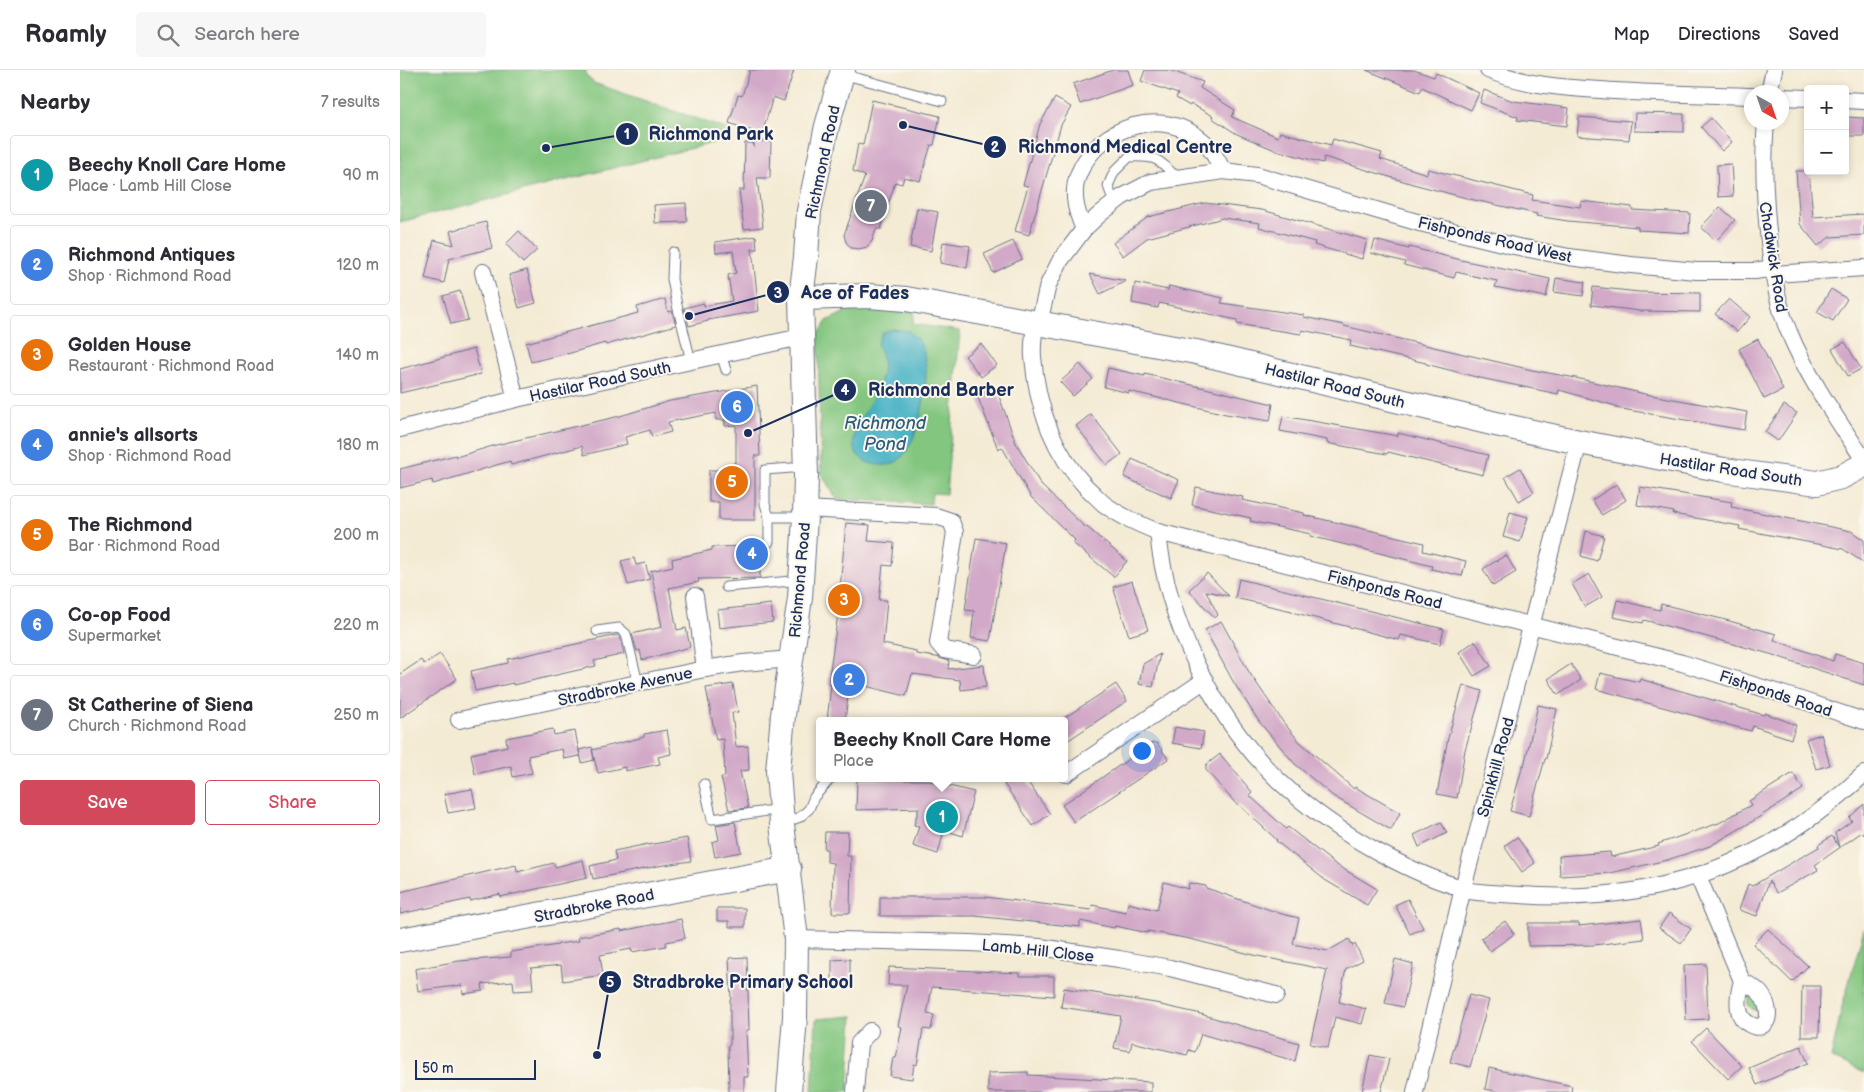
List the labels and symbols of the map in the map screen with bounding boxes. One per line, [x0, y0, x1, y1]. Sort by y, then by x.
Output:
north arrow [1744, 85, 1789, 130]
street label: Richmond Road [802, 104, 845, 221]
callout: Richmond Park [614, 118, 784, 151]
text: Richmond Park [649, 124, 774, 145]
text: 1 [624, 125, 630, 144]
callout: Richmond Medical Centre [983, 130, 1242, 163]
text: Richmond Medical Centre [1018, 137, 1232, 158]
text: 2 [991, 138, 1000, 157]
pin: 7 [855, 187, 887, 225]
street label: Chadwick Road [1754, 201, 1791, 314]
street label: Fishponds Road West [1416, 214, 1573, 267]
callout: Ace of Fades [766, 276, 919, 309]
text: Ace of Fades [800, 283, 909, 304]
text: 3 [774, 284, 783, 303]
street label: Hastilar Road South [528, 358, 673, 407]
street label: Hastilar Road South [1263, 360, 1407, 413]
callout: Richmond Barber [833, 373, 1024, 406]
text: Richmond Barber [868, 380, 1015, 401]
text: 4 [841, 381, 850, 400]
pin: 6 [721, 388, 753, 426]
water label: Richmond Pond [844, 413, 927, 455]
street label: Hastilar Road South [1658, 450, 1803, 491]
pin: 5 [716, 463, 748, 501]
street label: Richmond Road [786, 522, 815, 639]
pin: 4 [736, 535, 768, 573]
street label: Fishponds Road [1325, 567, 1444, 614]
pin: 3 [828, 581, 860, 619]
pin: 2 [833, 661, 865, 699]
street label: Stradbroke Avenue [556, 664, 695, 711]
street label: Fishponds Road [1717, 667, 1834, 722]
street label: Spinkhill Road [1474, 716, 1519, 819]
your location [1129, 738, 1155, 764]
pin: 1 [926, 798, 958, 836]
street label: Stradbroke Road [533, 886, 656, 927]
street label: Lamb Hill Close [981, 936, 1095, 967]
callout: Stradbroke Primary School [597, 965, 864, 998]
text: Stradbroke Primary School [633, 972, 853, 993]
text: 5 [606, 973, 615, 992]
scale bar [415, 1057, 536, 1080]

